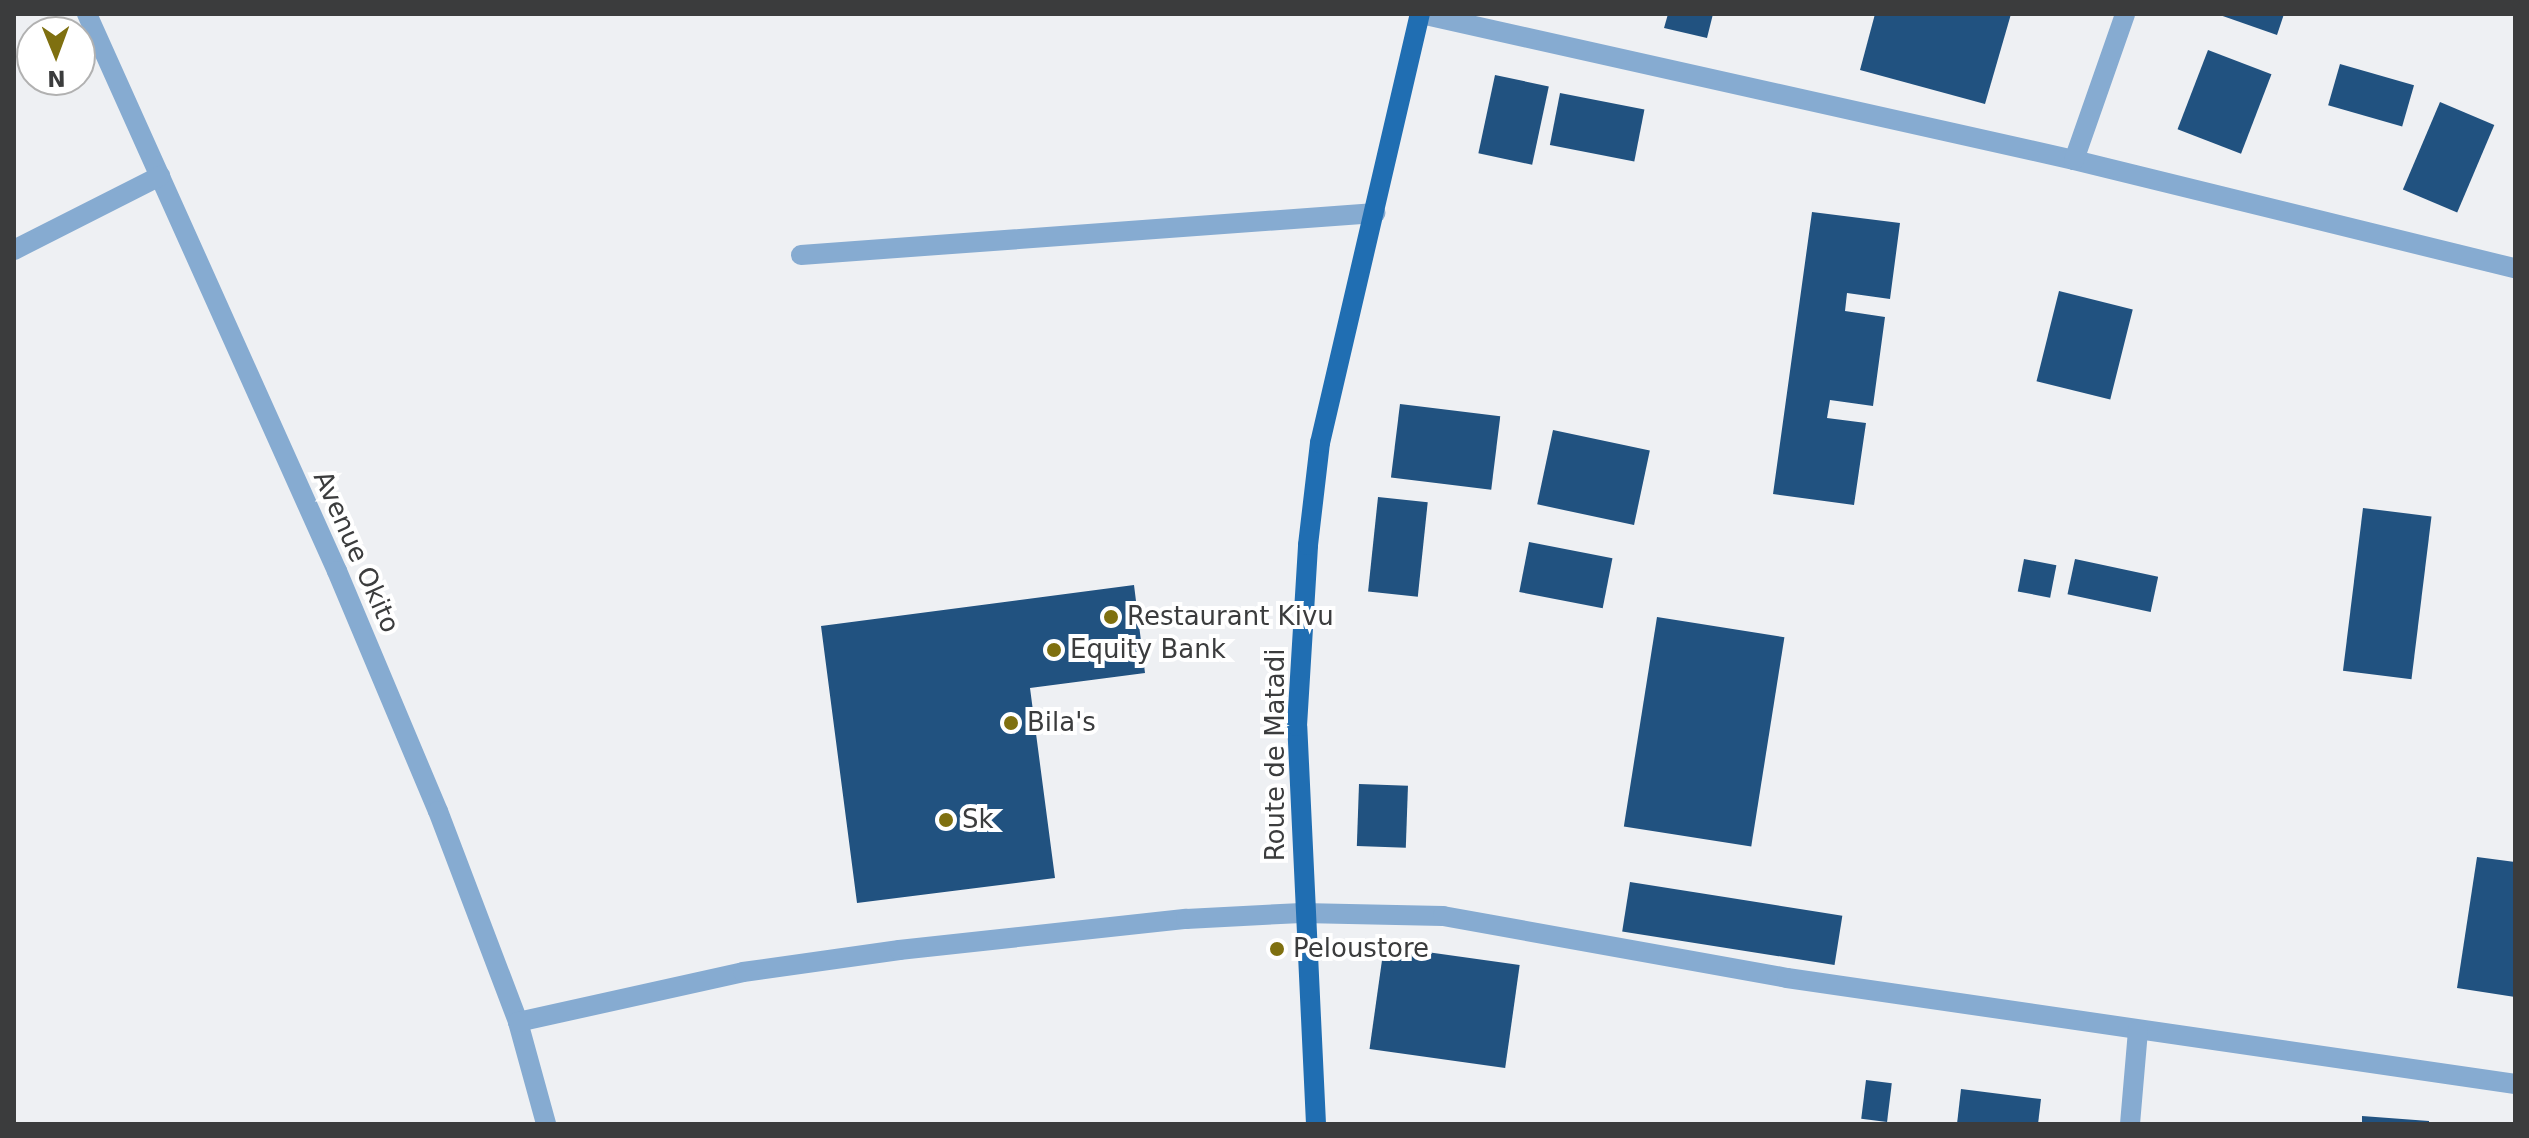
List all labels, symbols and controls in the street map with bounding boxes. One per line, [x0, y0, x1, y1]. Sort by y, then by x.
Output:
north arrow [16, 16, 96, 96]
text: N [47, 66, 66, 91]
street label: Avenue Okito [306, 466, 406, 638]
place label: Restaurant Kivu [1127, 601, 1334, 633]
marker: Restaurant Kivu [1102, 608, 1120, 626]
place label: Equity Bank [1070, 634, 1226, 666]
marker: Equity Bank [1045, 641, 1063, 659]
street label: Route de Matadi [1260, 649, 1292, 861]
place label: Bila's [1027, 707, 1096, 739]
marker: Bila's [1002, 714, 1020, 732]
place label: Sk [962, 804, 994, 836]
marker: Sk [937, 811, 955, 829]
place label: Peloustore [1293, 933, 1429, 965]
marker: Peloustore [1268, 940, 1286, 958]

